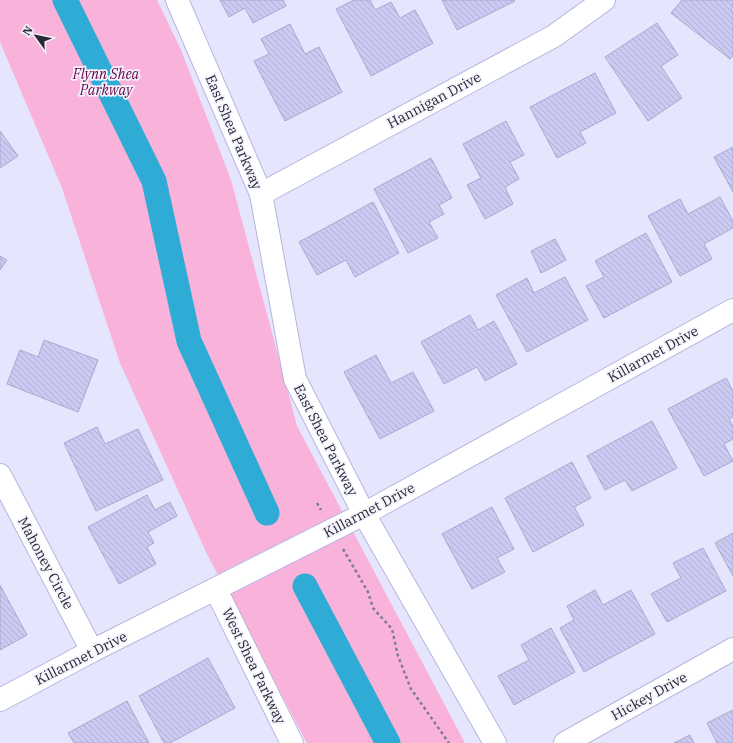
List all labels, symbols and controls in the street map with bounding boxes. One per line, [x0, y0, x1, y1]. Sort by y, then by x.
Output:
north arrow [16, 16, 56, 56]
text: N [19, 23, 36, 38]
park label: Flynn Shea Parkway [72, 65, 140, 99]
street label: Hannigan Drive [384, 68, 484, 132]
street label: East Shea Parkway [202, 72, 267, 193]
street label: Killarmet Drive [604, 322, 702, 386]
street label: East Shea Parkway [290, 381, 362, 500]
street label: Killarmet Drive [320, 478, 418, 542]
street label: Mahoney Circle [14, 514, 78, 612]
street label: West Shea Parkway [218, 605, 290, 728]
street label: Killarmet Drive [32, 627, 130, 689]
street label: Hickey Drive [608, 668, 690, 724]

